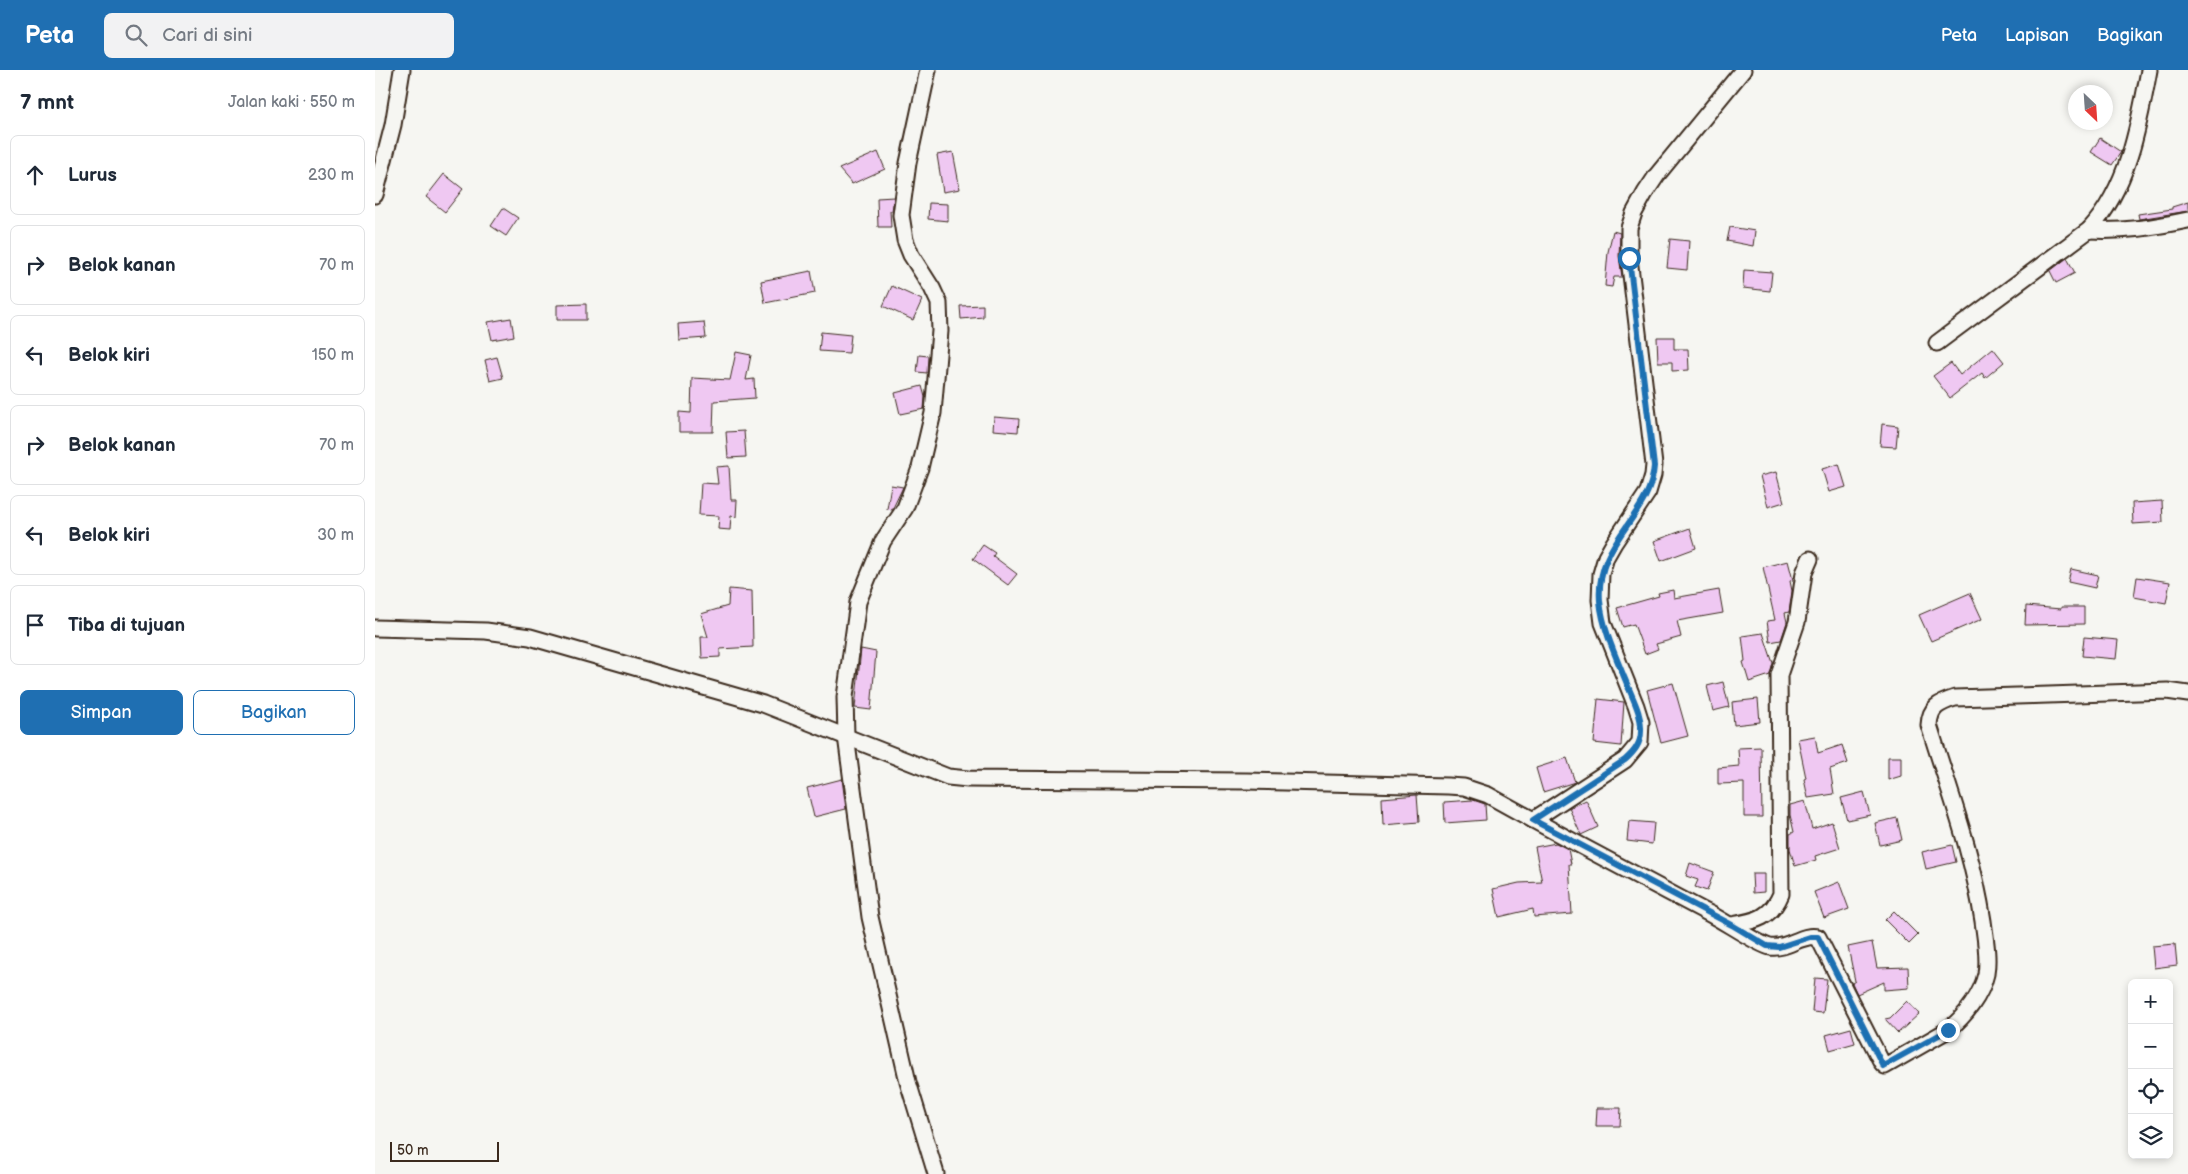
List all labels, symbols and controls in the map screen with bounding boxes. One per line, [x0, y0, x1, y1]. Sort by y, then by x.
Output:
search box [104, 13, 454, 58]
text: Peta [25, 21, 74, 50]
icon: search [122, 21, 150, 49]
text: Cari di sini [162, 24, 252, 47]
text: Peta [1941, 25, 1977, 46]
text: Lapisan [2005, 25, 2069, 46]
text: Bagikan [2097, 25, 2163, 46]
north arrow [2068, 85, 2113, 130]
text: 7 mnt [20, 90, 74, 115]
text: Jalan kaki · 550 m [228, 93, 355, 112]
icon: ahead [21, 161, 49, 189]
text: Lurus [68, 164, 117, 187]
text: 230 m [308, 166, 354, 185]
route start [1618, 247, 1641, 270]
icon: right [21, 251, 49, 279]
text: Belok kanan [68, 254, 176, 277]
text: 70 m [319, 256, 354, 275]
icon: left [21, 341, 49, 369]
text: Belok kiri [68, 344, 150, 367]
text: 150 m [312, 346, 354, 365]
icon: right [21, 431, 49, 459]
text: Belok kanan [68, 434, 176, 457]
text: 70 m [319, 436, 354, 455]
icon: left [21, 521, 49, 549]
text: Belok kiri [68, 524, 150, 547]
text: 30 m [317, 526, 354, 545]
icon: arrive [21, 611, 49, 639]
text: Tiba di tujuan [68, 614, 185, 637]
button: Simpan [20, 690, 183, 735]
button: Bagikan [193, 690, 355, 735]
map controls [2128, 979, 2173, 1159]
button: + [2128, 979, 2173, 1024]
route end [1937, 1019, 1960, 1042]
button: − [2128, 1024, 2173, 1069]
button: locate [2128, 1069, 2173, 1114]
button: layers [2128, 1114, 2173, 1159]
scale bar [390, 1139, 499, 1162]
text: 50 m [397, 1142, 429, 1159]

